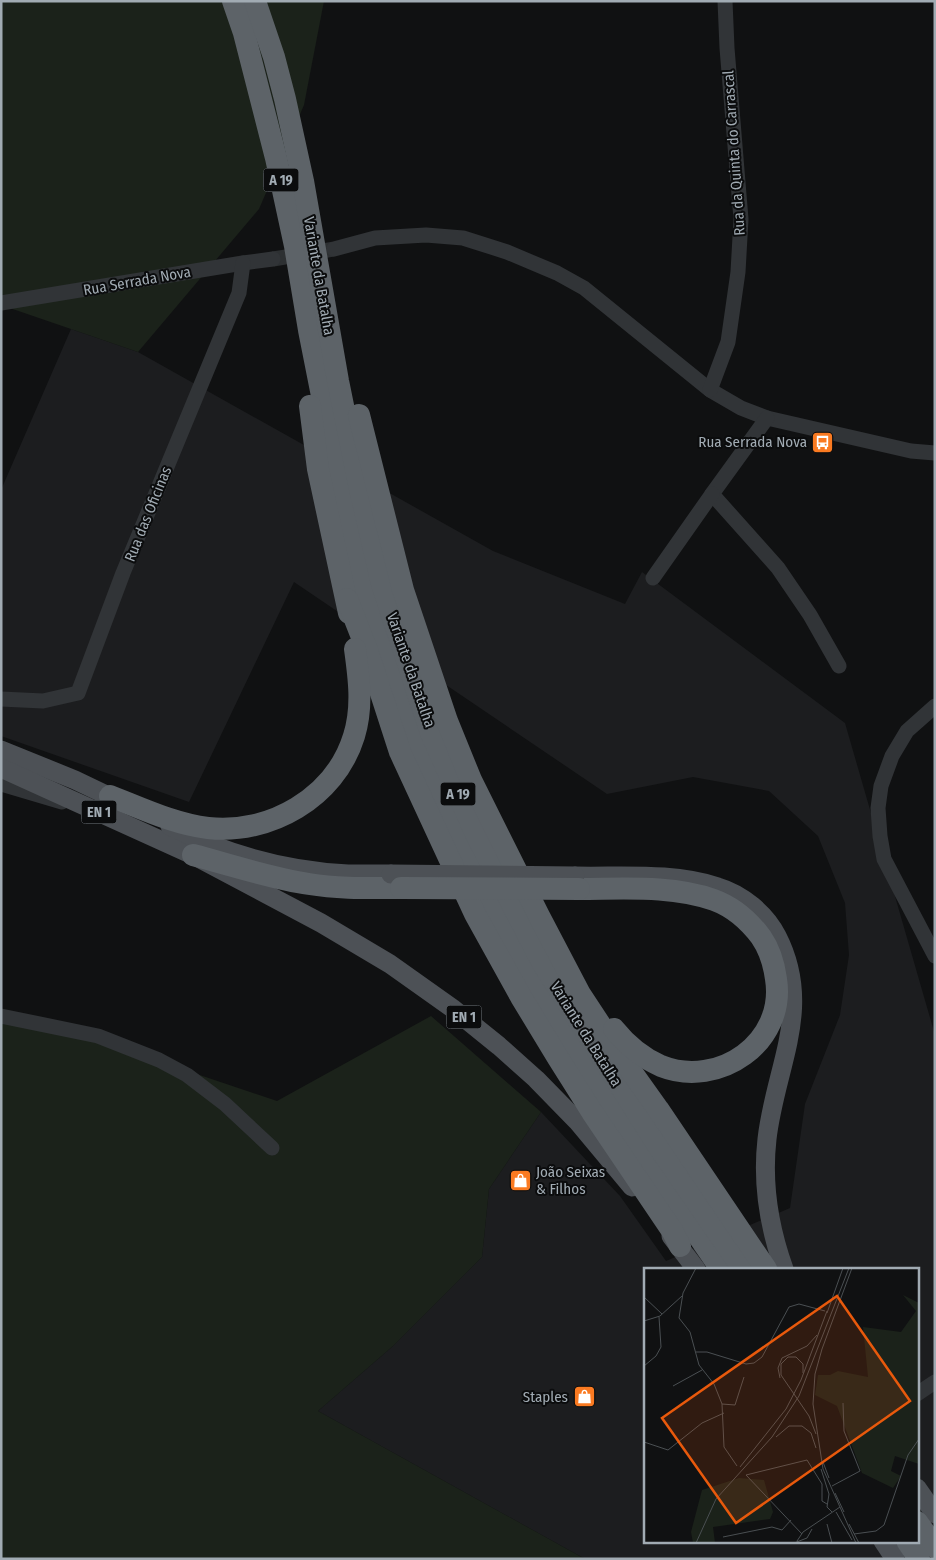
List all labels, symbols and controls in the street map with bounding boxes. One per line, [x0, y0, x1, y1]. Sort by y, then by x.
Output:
street label: Rua da Quinta do Carrascal [719, 70, 749, 236]
road number: A 19 [264, 168, 298, 192]
street label: Variante da Batalha [300, 215, 338, 337]
street label: Rua Serrada Nova [82, 263, 192, 299]
bus stop icon: Rua Serrada Nova [811, 430, 835, 454]
place label: Rua Serrada Nova [698, 433, 807, 451]
street label: Rua das Oficinas [121, 464, 175, 564]
street label: Variante da Batalha [383, 610, 439, 730]
road number: A 19 [440, 782, 476, 806]
road number: EN 1 [82, 800, 116, 824]
street label: Variante da Batalha [547, 978, 625, 1090]
road number: EN 1 [446, 1006, 482, 1028]
place label: João Seixas & Filhos [536, 1163, 605, 1198]
shop icon: João Seixas & Filhos [508, 1169, 532, 1193]
inset map [644, 1268, 918, 1542]
shop icon: Staples [572, 1385, 596, 1409]
place label: Staples [523, 1388, 568, 1406]

